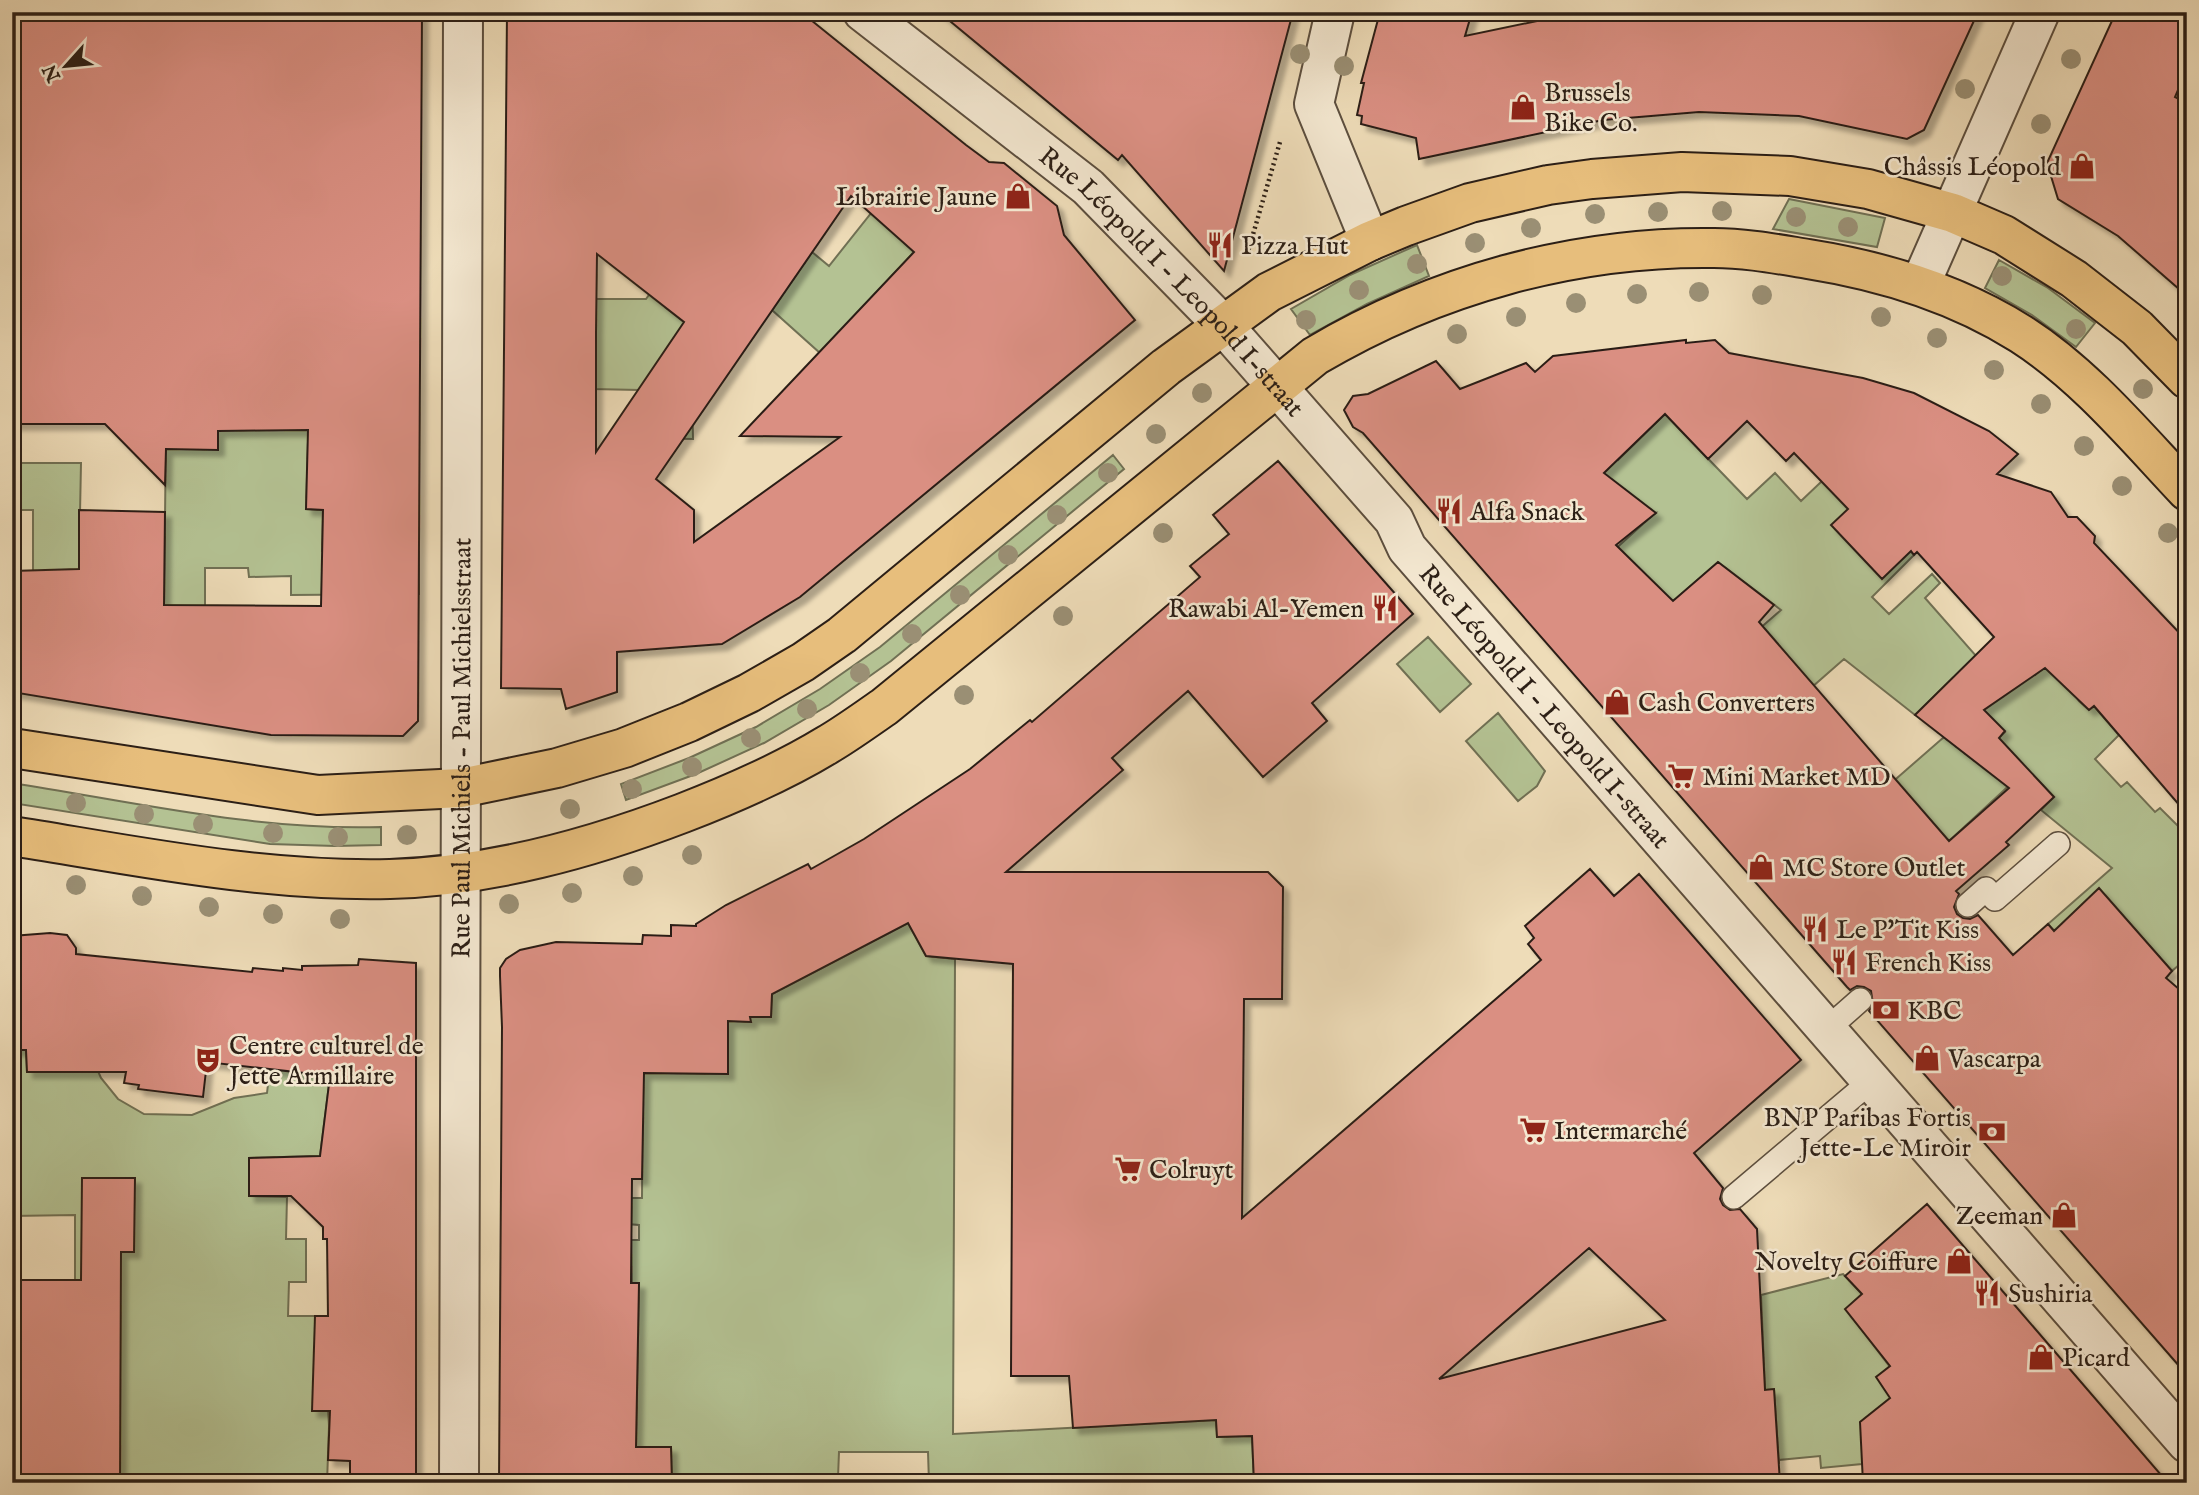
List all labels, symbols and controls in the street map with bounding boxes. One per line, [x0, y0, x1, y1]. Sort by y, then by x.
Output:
north arrow [32, 32, 102, 102]
text: N [38, 60, 68, 86]
place label: Brussels Bike Co. [1544, 77, 1638, 140]
shop icon: Brussels Bike Co. [1508, 92, 1538, 122]
street label: Rue Léopold I - Leopold I-straat [1032, 140, 1311, 424]
place label: Châssis Léopold [1884, 151, 2061, 184]
shop icon: Châssis Léopold [2067, 151, 2097, 181]
place label: Librairie Jaune [836, 181, 997, 214]
shop icon: Librairie Jaune [1003, 181, 1033, 211]
restaurant icon: Pizza Hut [1205, 230, 1235, 260]
place label: Pizza Hut [1241, 230, 1348, 263]
restaurant icon: Alfa Snack [1434, 496, 1464, 526]
place label: Alfa Snack [1469, 496, 1586, 529]
street label: Rue Paul Michiels - Paul Michielsstraat [445, 537, 480, 958]
street label: Rue Léopold I - Leopold I-straat [1411, 558, 1676, 856]
place label: Rawabi Al-Yemen [1168, 593, 1364, 626]
restaurant icon: Rawabi Al-Yemen [1370, 593, 1400, 623]
shop icon: Cash Converters [1602, 687, 1632, 717]
place label: Cash Converters [1638, 687, 1815, 720]
supermarket icon: Mini Market MD [1666, 761, 1696, 791]
place label: Mini Market MD [1702, 761, 1891, 794]
shop icon: MC Store Outlet [1746, 852, 1776, 882]
place label: MC Store Outlet [1782, 852, 1966, 885]
restaurant icon: Le P'Tit Kiss [1800, 914, 1830, 944]
place label: Le P'Tit Kiss [1836, 914, 1979, 947]
restaurant icon: French Kiss [1829, 947, 1859, 977]
place label: French Kiss [1865, 947, 1991, 980]
bank icon: KBC [1871, 995, 1901, 1025]
place label: KBC [1907, 995, 1962, 1028]
place label: Centre culturel de Jette Armillaire [226, 1030, 424, 1093]
shop icon: Vascarpa [1912, 1043, 1942, 1073]
place label: Vascarpa [1947, 1043, 2042, 1076]
theatre icon: Centre culturel de Jette Armillaire [193, 1045, 223, 1075]
place label: BNP Paribas Fortis Jette-Le Miroir [1764, 1102, 1971, 1165]
supermarket icon: Intermarché [1518, 1115, 1548, 1145]
place label: Intermarché [1554, 1115, 1687, 1148]
bank icon: BNP Paribas Fortis Jette-Le Miroir [1977, 1117, 2007, 1147]
supermarket icon: Colruyt [1113, 1154, 1143, 1184]
place label: Colruyt [1149, 1154, 1233, 1187]
place label: Zeeman [1956, 1200, 2043, 1233]
shop icon: Zeeman [2049, 1200, 2079, 1230]
place label: Novelty Coiffure [1755, 1246, 1938, 1279]
shop icon: Novelty Coiffure [1944, 1246, 1974, 1276]
restaurant icon: Sushiria [1972, 1278, 2002, 1308]
place label: Sushiria [2008, 1278, 2093, 1311]
shop icon: Picard [2026, 1342, 2056, 1372]
place label: Picard [2062, 1342, 2130, 1375]

